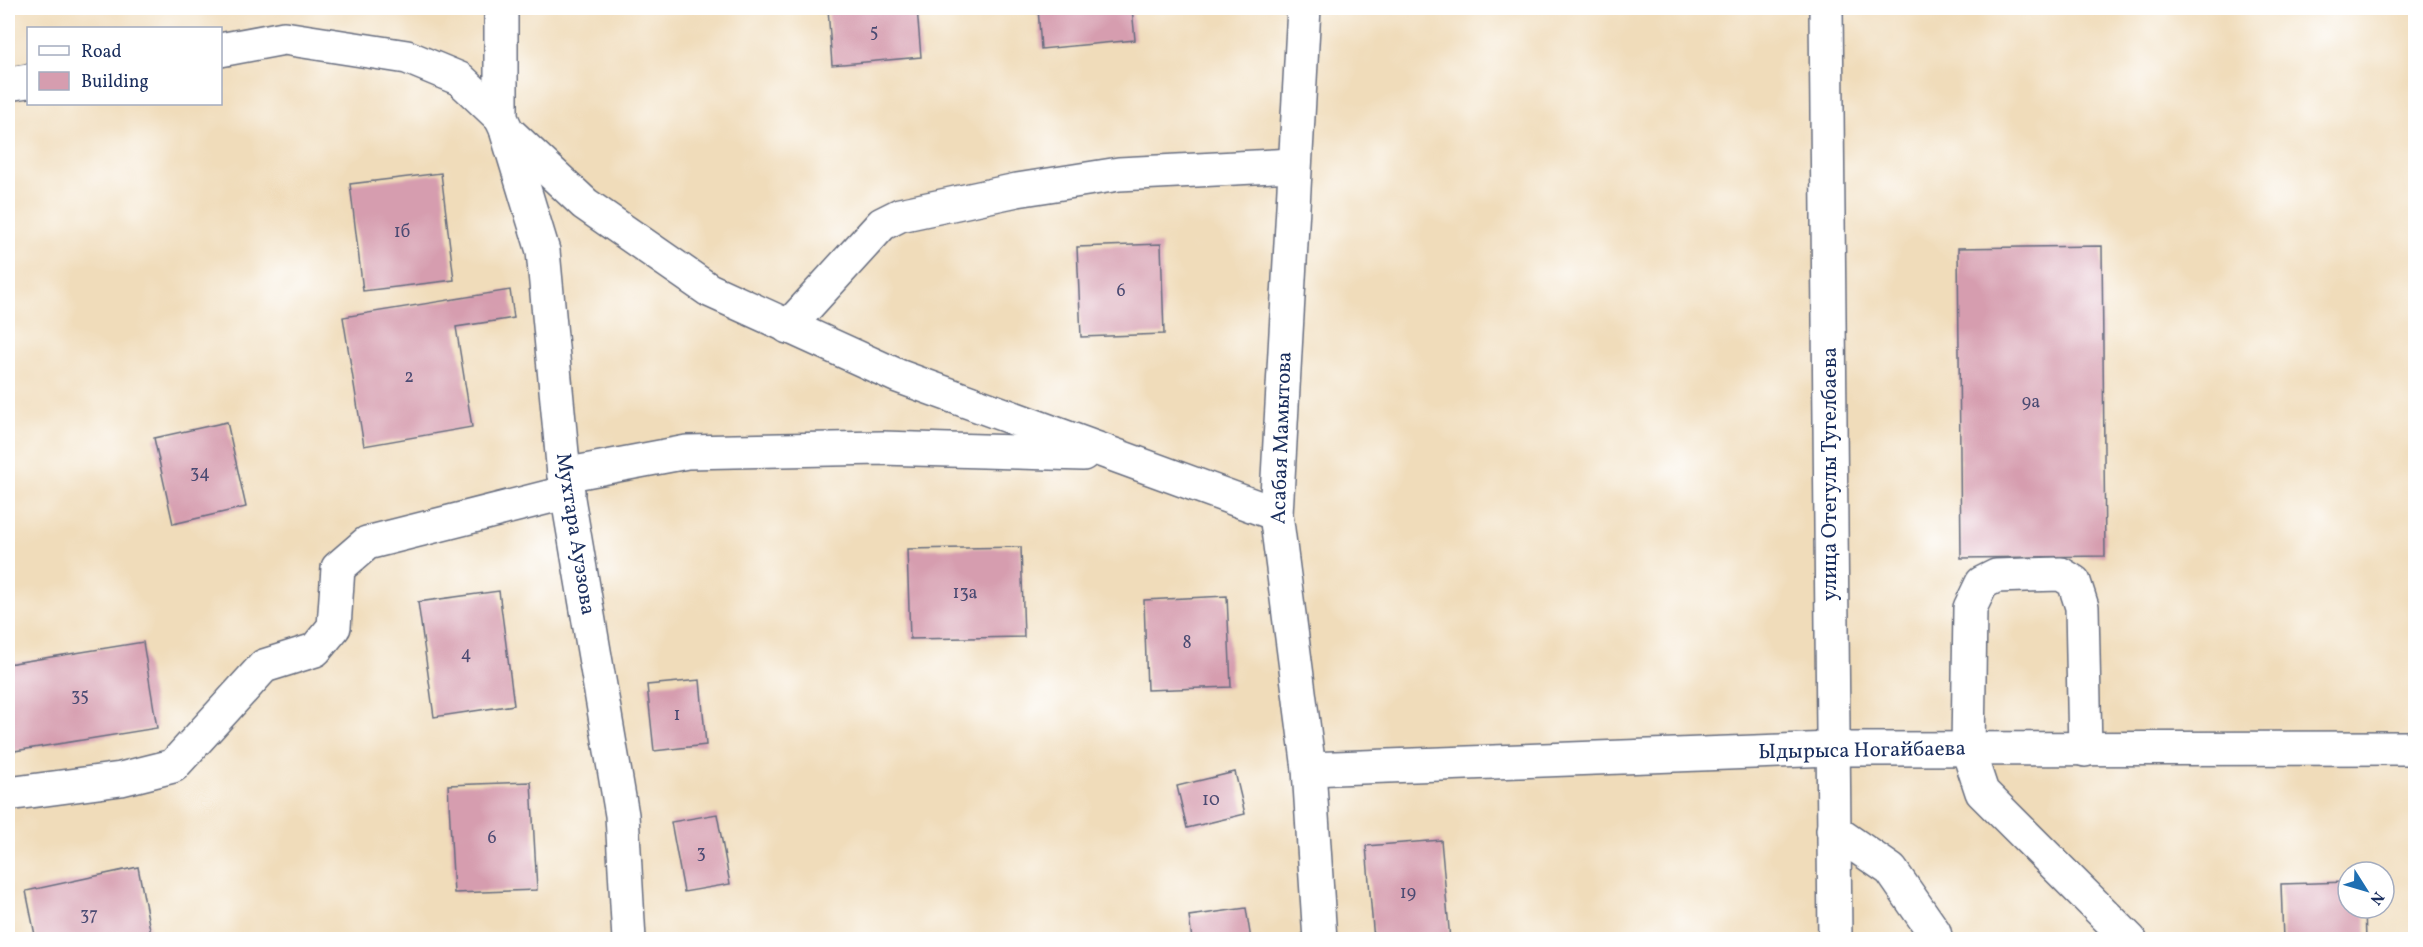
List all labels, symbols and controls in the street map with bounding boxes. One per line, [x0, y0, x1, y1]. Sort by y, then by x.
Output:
house number: 5 [870, 20, 878, 45]
legend [27, 27, 222, 105]
text: Road [81, 40, 122, 65]
text: Building [81, 70, 149, 95]
house number: 1б [394, 220, 410, 245]
house number: 6 [1116, 279, 1126, 304]
street label: улица Отегулы Тугелбаева [1816, 347, 1845, 601]
street label: Асабая Мамытова [1264, 351, 1300, 525]
house number: 2 [404, 365, 414, 390]
house number: 9а [2022, 390, 2040, 415]
street label: Мухтара Ауэзова [548, 451, 602, 617]
house number: 34 [190, 461, 210, 486]
house number: 13а [952, 581, 978, 606]
house number: 8 [1182, 631, 1192, 656]
house number: 4 [461, 642, 471, 667]
house number: 35 [71, 684, 89, 709]
house number: 1 [674, 703, 680, 728]
street label: Ыдырыса Ногайбаева [1758, 735, 1966, 767]
house number: 10 [1202, 788, 1220, 813]
house number: 6 [487, 826, 497, 851]
house number: 3 [696, 841, 706, 866]
north arrow [2336, 860, 2396, 920]
house number: 19 [1400, 881, 1416, 906]
text: N [2364, 887, 2389, 909]
house number: 37 [80, 903, 98, 928]

